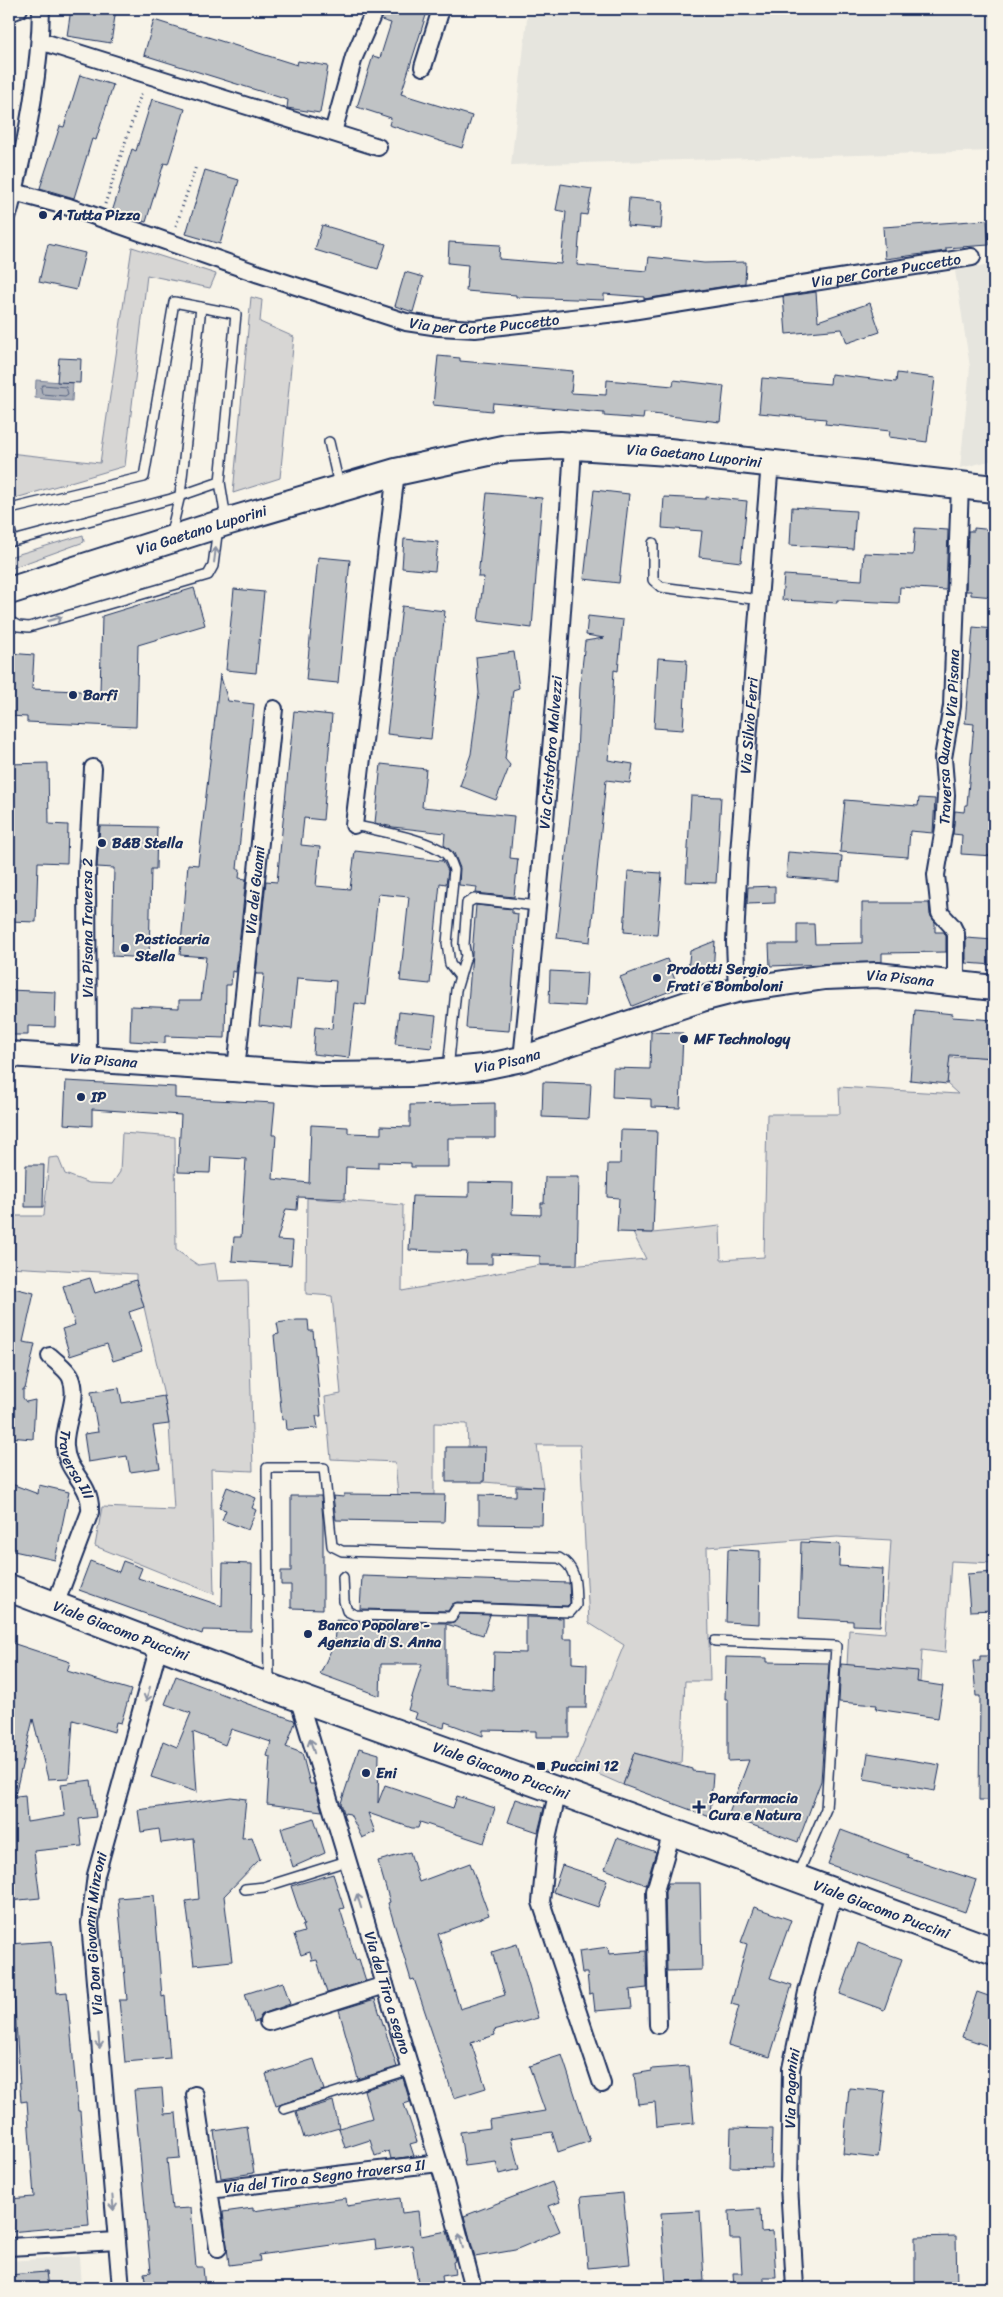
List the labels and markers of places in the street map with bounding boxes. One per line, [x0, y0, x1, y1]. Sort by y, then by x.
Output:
place label: A Tutta Pizza [52, 202, 141, 228]
marker: A Tutta Pizza [37, 209, 49, 221]
place label: Barfi [83, 682, 118, 708]
marker: Barfi [67, 689, 79, 701]
place label: B&B Stella [112, 830, 183, 856]
marker: B&B Stella [96, 837, 108, 849]
place label: Pasticceria Stella [134, 926, 210, 969]
marker: Pasticceria Stella [119, 942, 131, 954]
place label: Prodotti Sergio Frati e Bomboloni [666, 956, 784, 999]
marker: Prodotti Sergio Frati e Bomboloni [651, 972, 663, 984]
place label: MF Technology [693, 1026, 791, 1052]
marker: MF Technology [678, 1033, 690, 1045]
place label: IP [90, 1084, 107, 1110]
marker: IP [75, 1091, 87, 1103]
place label: Banco Popolare - Agenzia di S. Anna [317, 1612, 442, 1655]
marker: Banco Popolare - Agenzia di S. Anna [302, 1628, 314, 1640]
place label: Puccini 12 [551, 1753, 619, 1779]
place label: Eni [376, 1760, 397, 1786]
marker: Puccini 12 [535, 1760, 547, 1772]
marker: Eni [360, 1767, 372, 1779]
place label: Parafarmacia Cura e Natura [708, 1785, 802, 1828]
marker: Parafarmacia Cura e Natura [693, 1801, 705, 1813]

